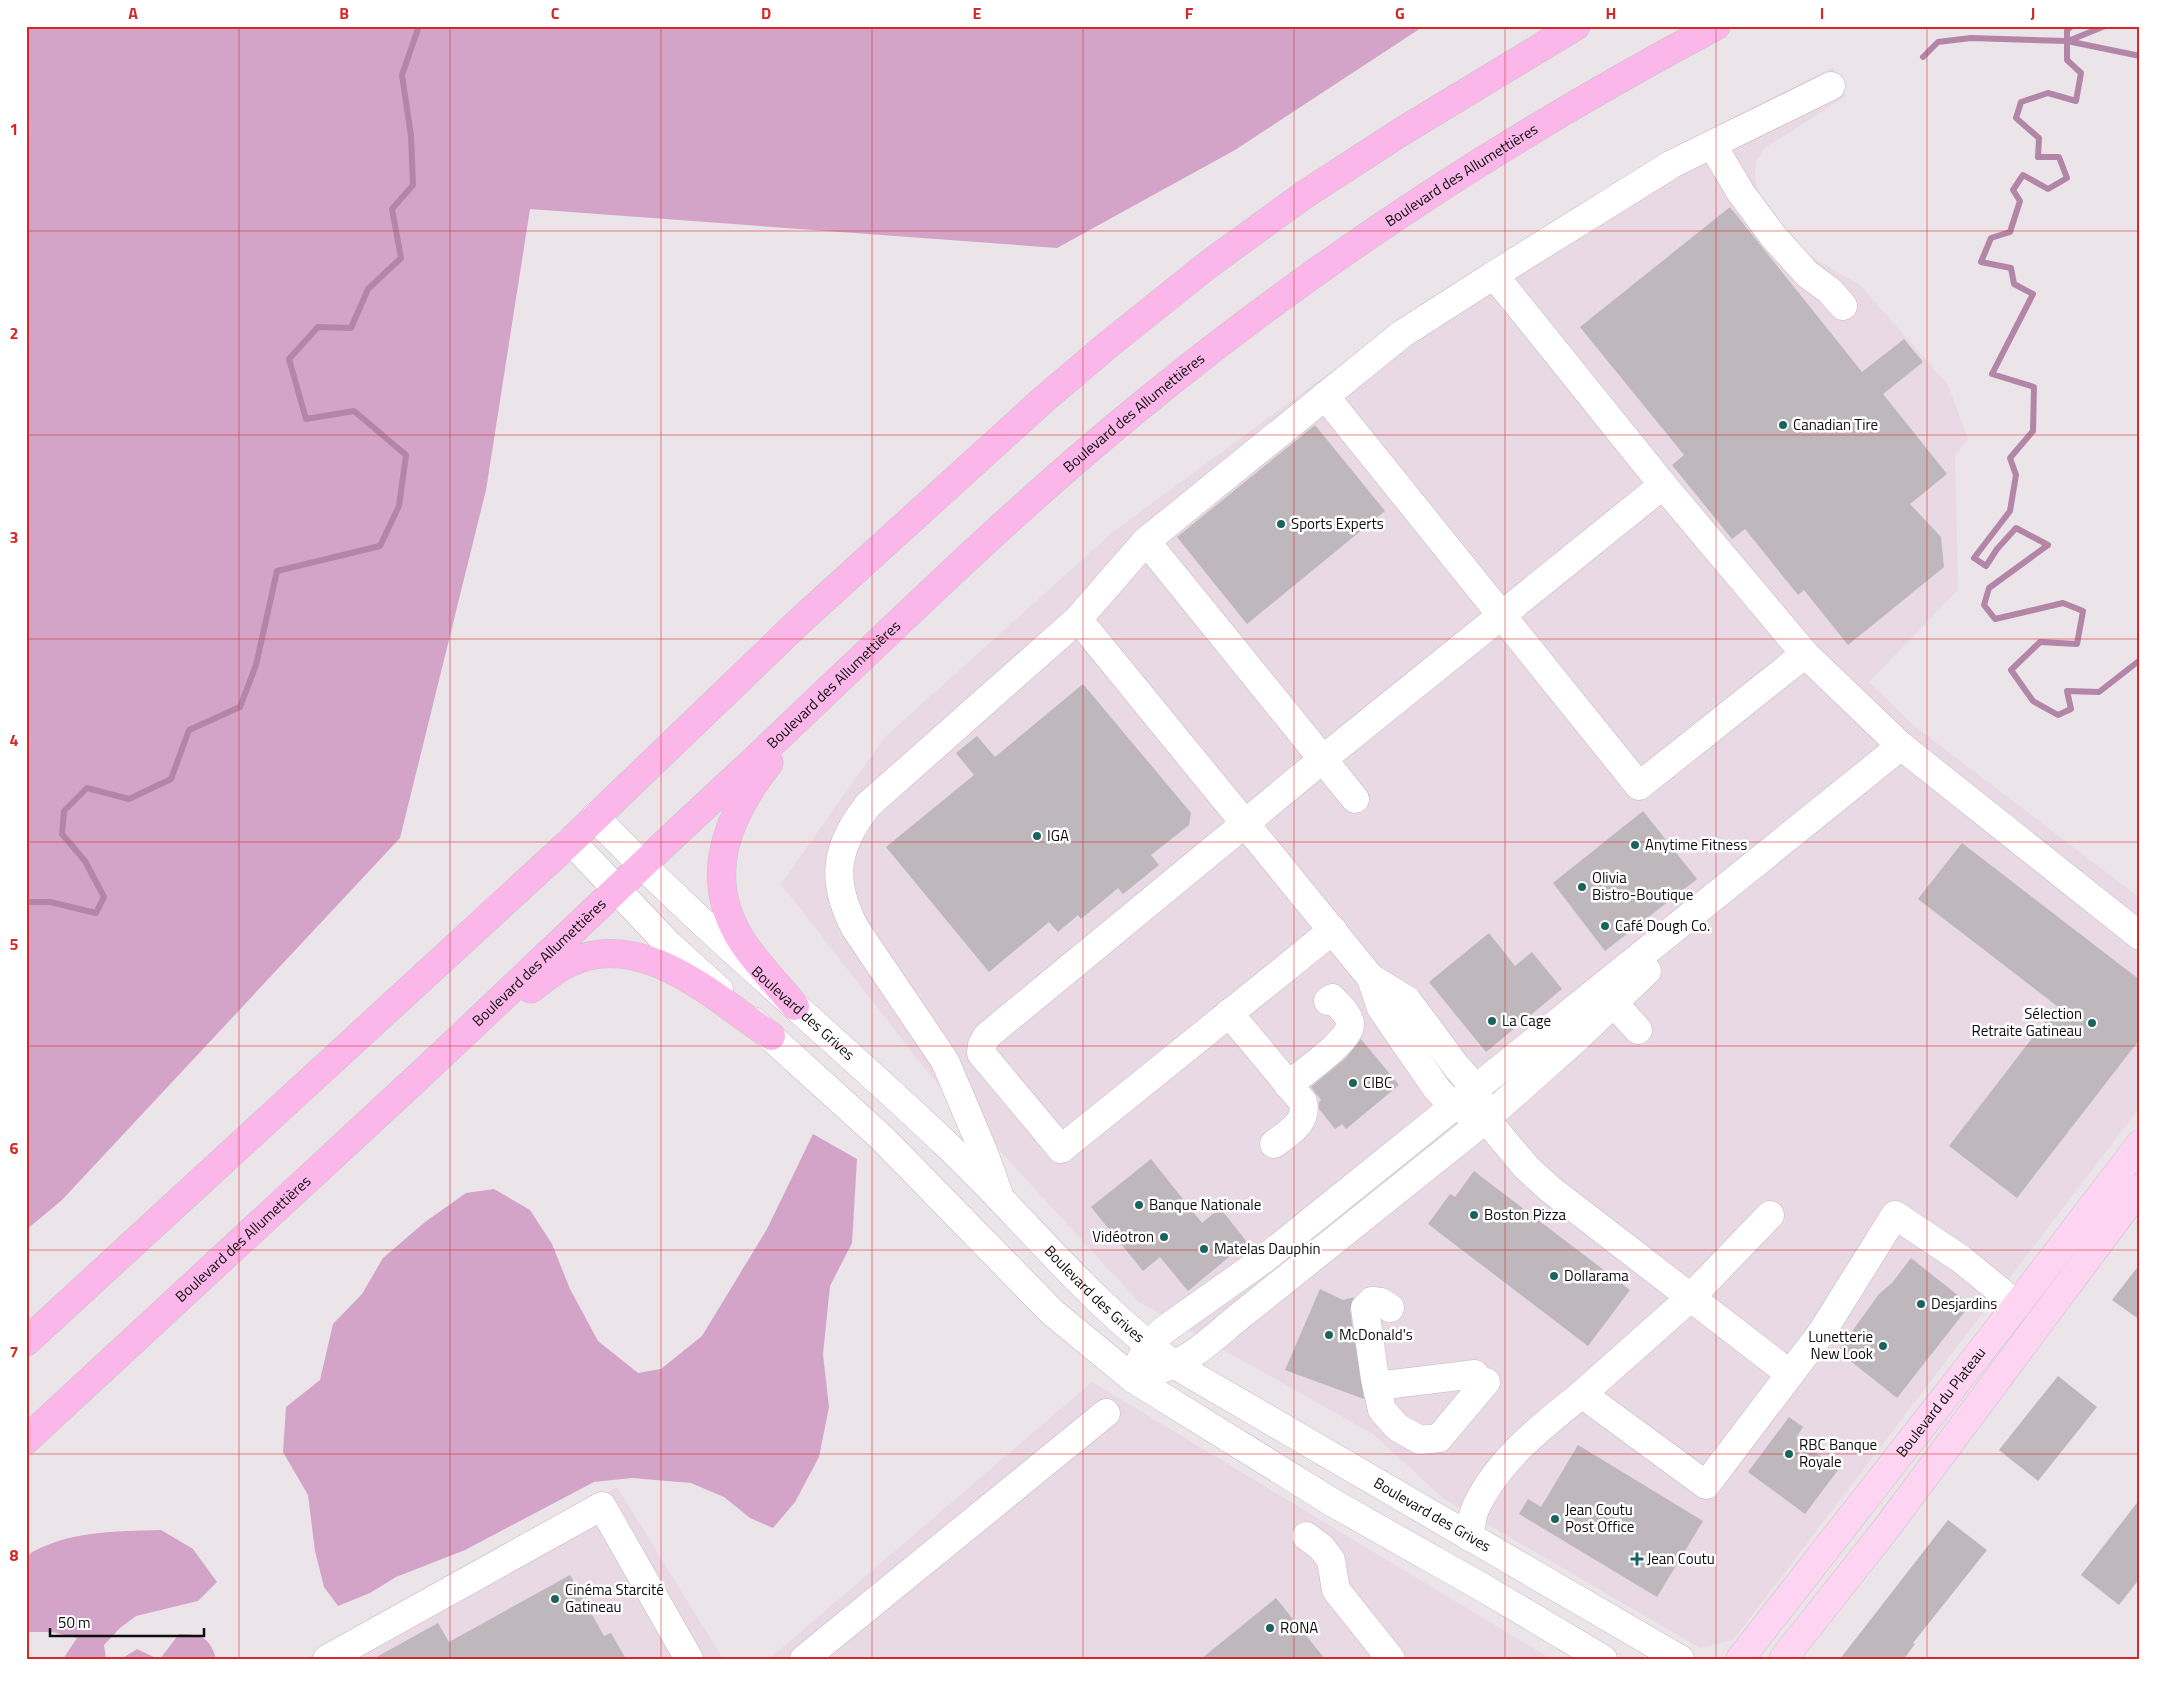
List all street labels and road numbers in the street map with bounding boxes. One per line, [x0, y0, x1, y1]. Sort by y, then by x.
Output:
street label: Boulevard des Allumettières [1380, 117, 1542, 232]
street label: Boulevard des Allumettières [1058, 347, 1209, 478]
street label: Boulevard des Allumettières [761, 615, 906, 754]
street label: Boulevard des Allumettières [467, 893, 611, 1032]
street label: Boulevard des Grives [746, 960, 860, 1066]
street label: Boulevard des Allumettières [170, 1170, 316, 1307]
street label: Boulevard des Grives [1039, 1240, 1150, 1348]
street label: Boulevard du Plateau [1890, 1342, 1991, 1462]
street label: Boulevard des Grives [1369, 1471, 1495, 1557]

